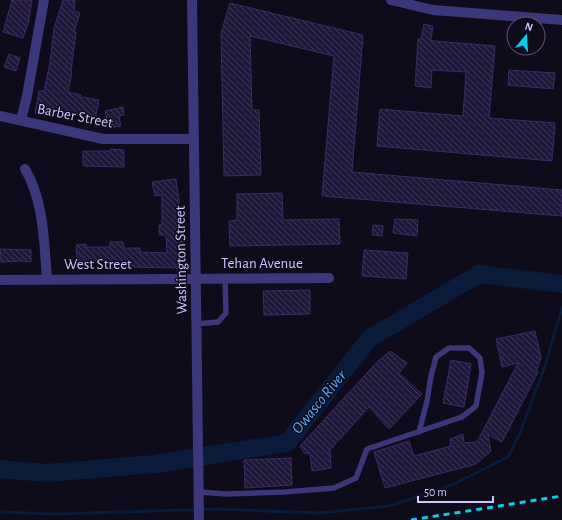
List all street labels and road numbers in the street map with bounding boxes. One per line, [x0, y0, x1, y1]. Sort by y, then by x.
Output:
street label: Barber Street [36, 101, 114, 131]
street label: Washington Street [173, 205, 189, 315]
street label: Tehan Avenue [221, 256, 303, 271]
street label: West Street [64, 257, 132, 272]

